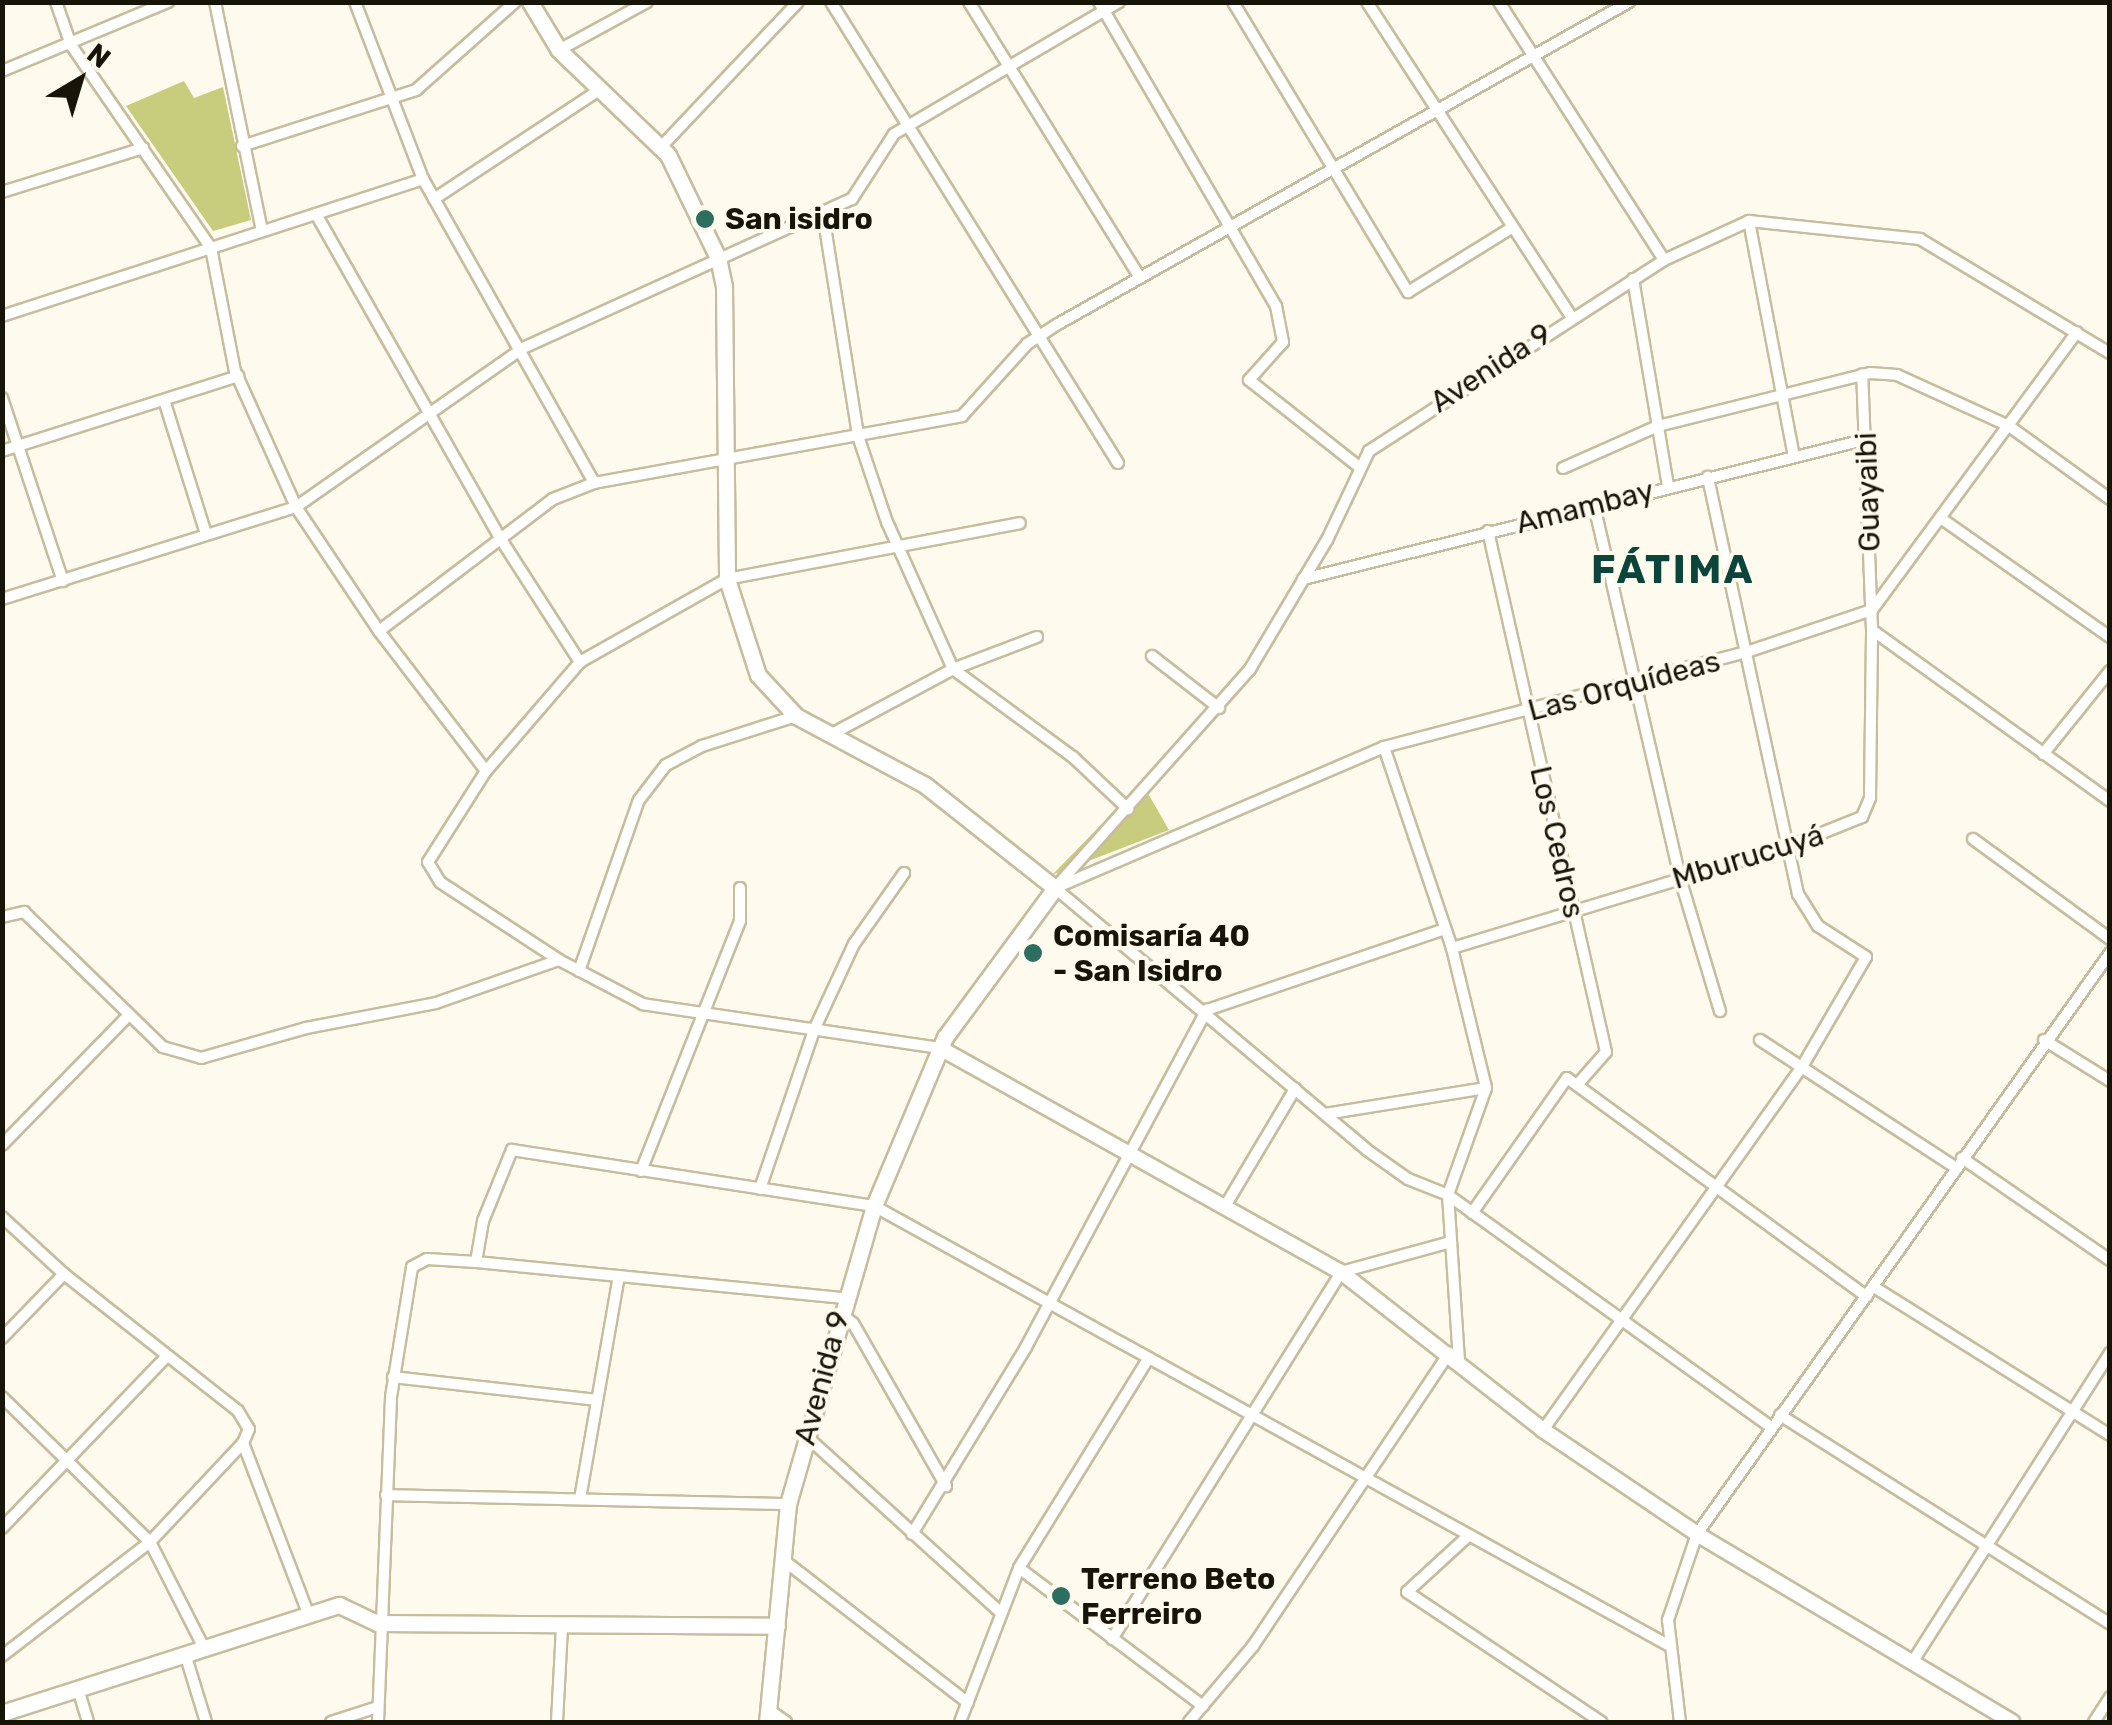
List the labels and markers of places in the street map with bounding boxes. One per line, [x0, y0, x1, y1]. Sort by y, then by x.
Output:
place label: San isidro [725, 201, 873, 237]
marker: San isidro [694, 208, 716, 230]
place label: Comisaría 40 - San Isidro [1053, 918, 1250, 988]
marker: Comisaría 40 - San Isidro [1022, 942, 1044, 964]
place label: Terreno Beto Ferreiro [1081, 1561, 1275, 1632]
marker: Terreno Beto Ferreiro [1050, 1585, 1072, 1607]

